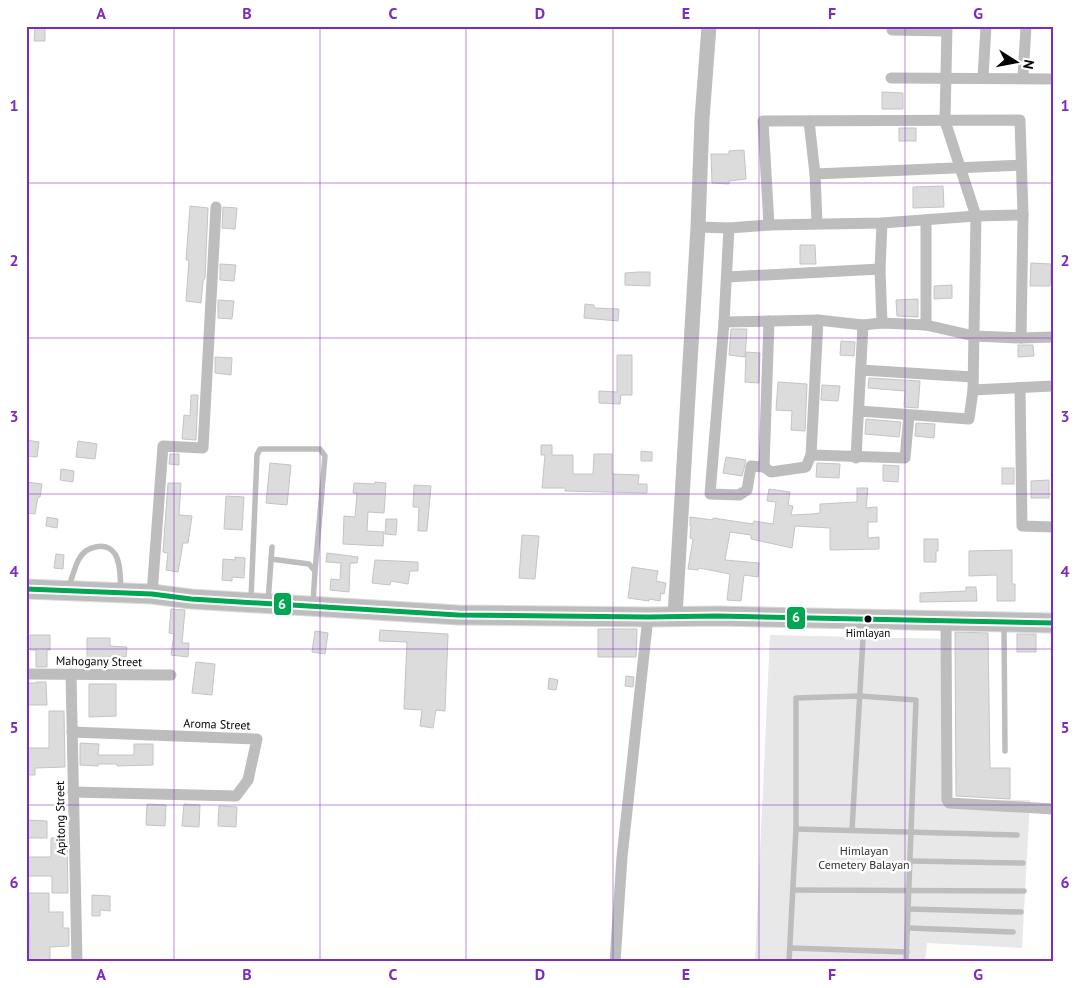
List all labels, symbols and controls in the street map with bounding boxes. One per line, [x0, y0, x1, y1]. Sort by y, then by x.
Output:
text: A [96, 3, 106, 23]
text: B [242, 3, 252, 23]
text: C [389, 3, 398, 23]
text: D [535, 3, 545, 23]
text: E [682, 3, 690, 23]
text: F [828, 3, 836, 23]
text: G [973, 3, 983, 23]
north arrow [992, 38, 1042, 88]
text: N [1019, 58, 1038, 71]
text: 1 [9, 95, 19, 115]
text: 1 [1060, 95, 1070, 115]
text: 2 [9, 250, 19, 270]
text: 2 [1060, 250, 1070, 270]
text: 3 [9, 406, 19, 426]
text: 3 [1060, 406, 1070, 426]
text: 4 [9, 561, 19, 581]
text: 4 [1060, 561, 1070, 581]
line badge: 6 [273, 592, 292, 616]
text: 6 [278, 595, 286, 613]
line badge: 6 [786, 606, 806, 630]
text: 6 [792, 608, 800, 626]
marker: Himlayan [863, 614, 873, 624]
place label: Himlayan [846, 626, 890, 640]
street label: Mahogany Street [56, 653, 142, 669]
street label: Aroma Street [183, 715, 251, 733]
text: 5 [9, 717, 19, 737]
text: 5 [1060, 717, 1070, 737]
street label: Apitong Street [52, 781, 68, 855]
park label: Himlayan Cemetery Balayan [818, 843, 910, 872]
text: 6 [9, 872, 19, 892]
text: 6 [1060, 872, 1070, 892]
text: A [96, 964, 106, 984]
text: B [242, 964, 252, 984]
text: C [389, 964, 398, 984]
text: D [535, 964, 545, 984]
text: E [682, 964, 690, 984]
text: F [828, 964, 836, 984]
text: G [973, 964, 983, 984]

